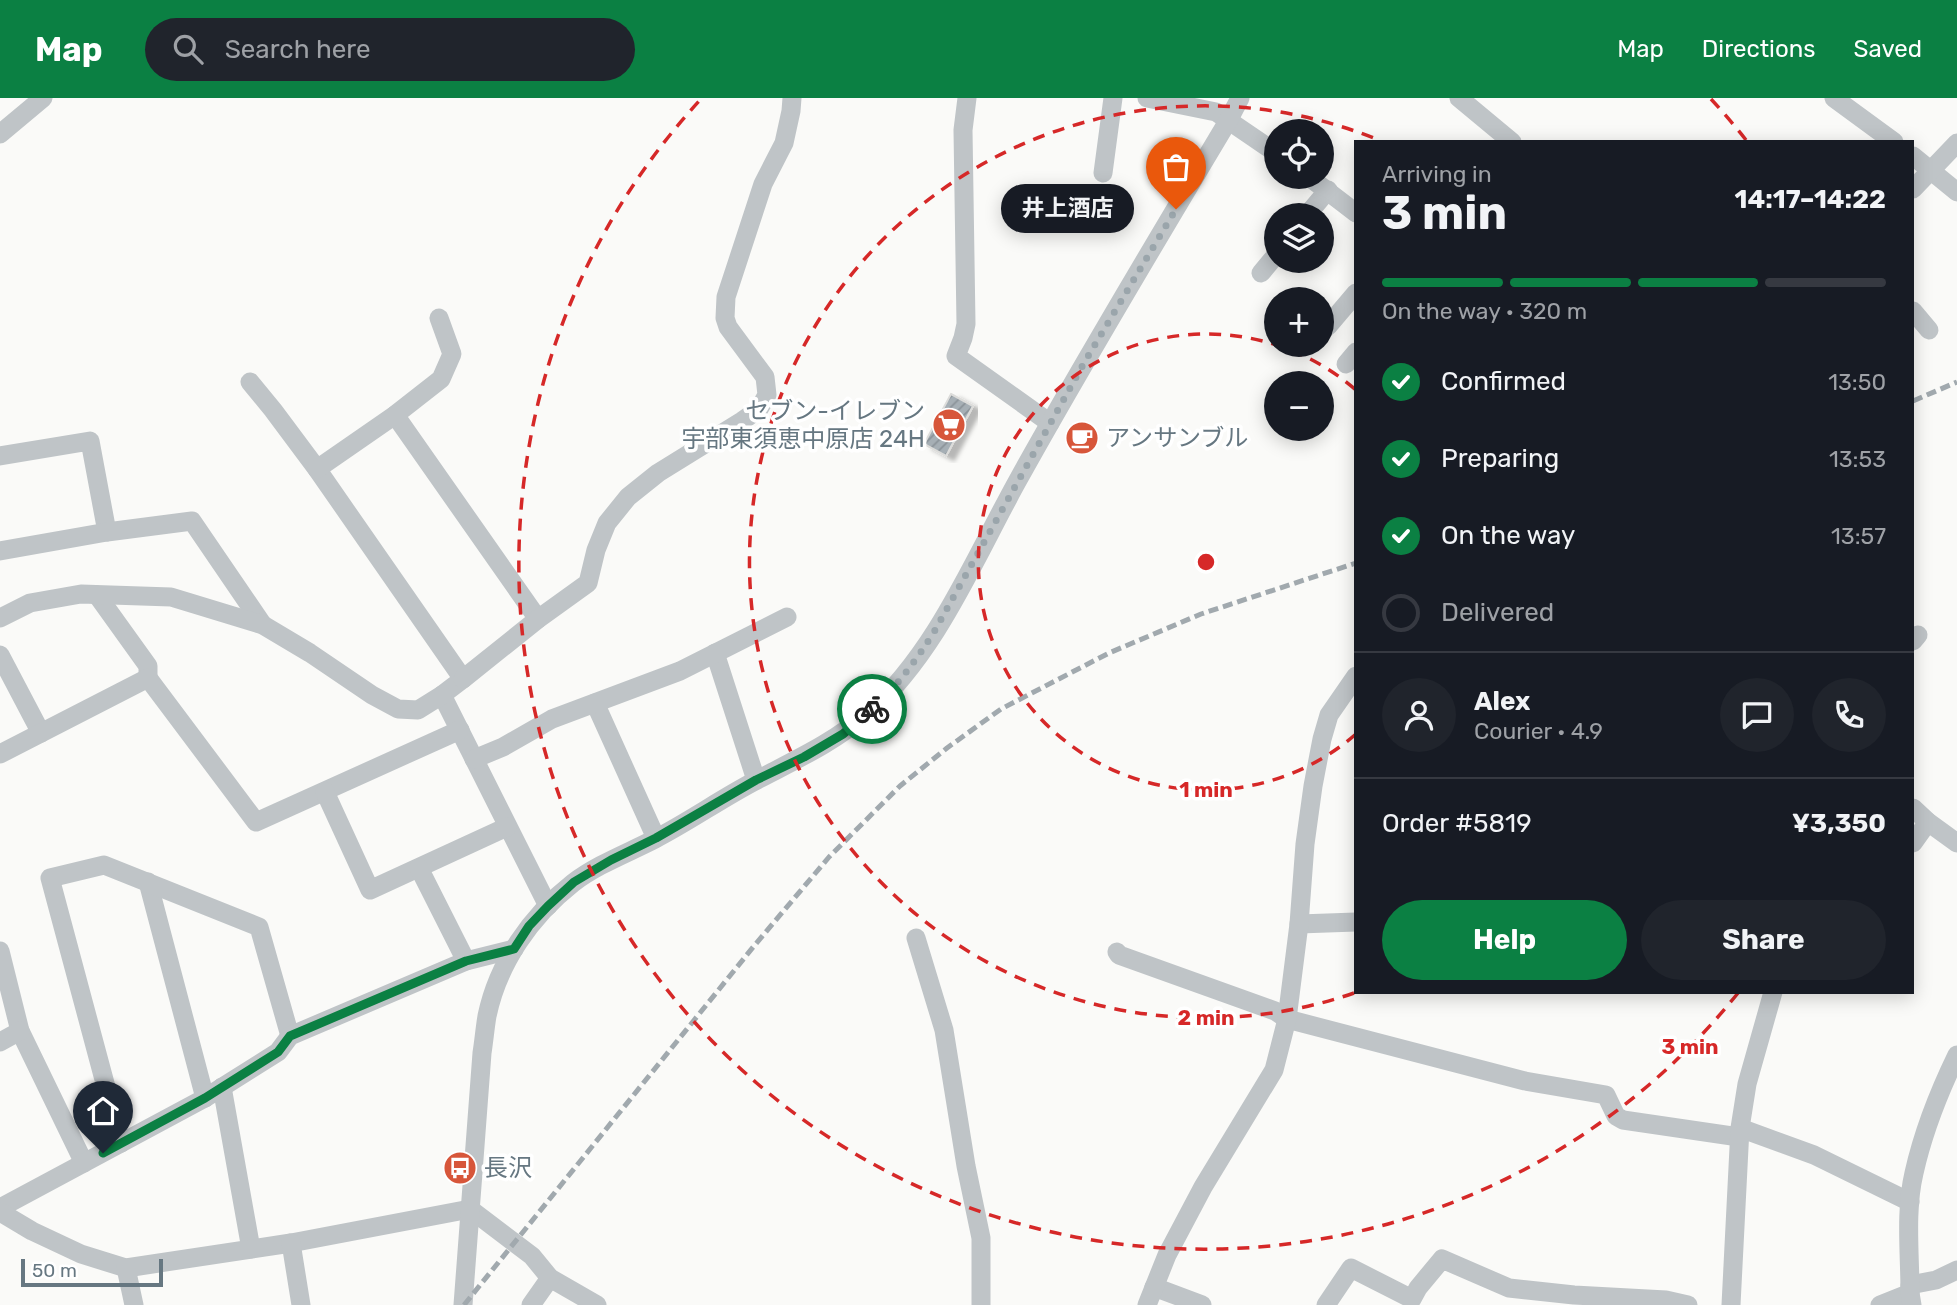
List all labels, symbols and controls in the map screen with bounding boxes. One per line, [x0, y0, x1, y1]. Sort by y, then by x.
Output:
search box [145, 18, 635, 81]
text: Map [35, 30, 103, 69]
icon: search [169, 30, 207, 68]
text: Search here [225, 34, 370, 65]
text: Map [1617, 35, 1664, 63]
text: Directions [1702, 35, 1815, 63]
text: Saved [1853, 35, 1922, 63]
map controls [1264, 119, 1334, 441]
button: locate [1264, 119, 1334, 189]
pin [1146, 137, 1206, 209]
icon: bag [1157, 148, 1195, 186]
text: Arriving in [1382, 160, 1492, 188]
callout: 井上酒店 [1001, 184, 1134, 234]
text: 14:17–14:22 [1734, 184, 1886, 215]
text: 3 min [1382, 186, 1507, 241]
text: 井上酒店 [1022, 194, 1114, 222]
button: layers [1264, 203, 1334, 273]
button: + [1264, 287, 1334, 357]
text: On the way · 320 m [1382, 297, 1587, 325]
icon: check [1382, 363, 1420, 401]
text: Confirmed [1441, 366, 1566, 397]
text: 13:50 [1828, 368, 1886, 396]
button: − [1264, 371, 1334, 441]
place label: セブン-イレブン 宇部東須恵中原店 24H [681, 397, 925, 453]
supermarket icon: セブン-イレブン 宇部東須恵中原店 24H [930, 406, 968, 444]
cafe icon: アンサンブル [1063, 419, 1101, 457]
place label: アンサンブル [1106, 424, 1248, 452]
icon: check [1382, 440, 1420, 478]
text: Preparing [1441, 443, 1559, 474]
text: 13:53 [1829, 445, 1886, 473]
icon: check [1382, 517, 1420, 555]
text: On the way [1441, 520, 1575, 551]
text: 13:57 [1831, 522, 1886, 550]
centre of rings [1194, 550, 1218, 574]
text: Delivered [1441, 597, 1554, 628]
courier [837, 674, 907, 744]
button: person [1382, 678, 1456, 752]
button: chat [1720, 678, 1794, 752]
button: phone [1812, 678, 1886, 752]
text: Alex [1474, 686, 1530, 717]
icon: bike [853, 690, 891, 728]
text: Courier · 4.9 [1474, 717, 1603, 745]
text: 1 min [1179, 777, 1233, 802]
text: Order #5819 [1382, 808, 1532, 839]
text: ¥3,350 [1792, 808, 1886, 839]
button: Help [1382, 900, 1627, 980]
button: Share [1641, 900, 1886, 980]
text: 2 min [1178, 1005, 1234, 1030]
text: 3 min [1661, 1034, 1719, 1059]
pin [73, 1081, 133, 1153]
icon: home [84, 1092, 122, 1130]
bus stop icon: 長沢 [441, 1149, 479, 1187]
place label: 長沢 [484, 1154, 532, 1182]
scale bar [21, 1256, 163, 1288]
text: 50 m [32, 1259, 77, 1282]

